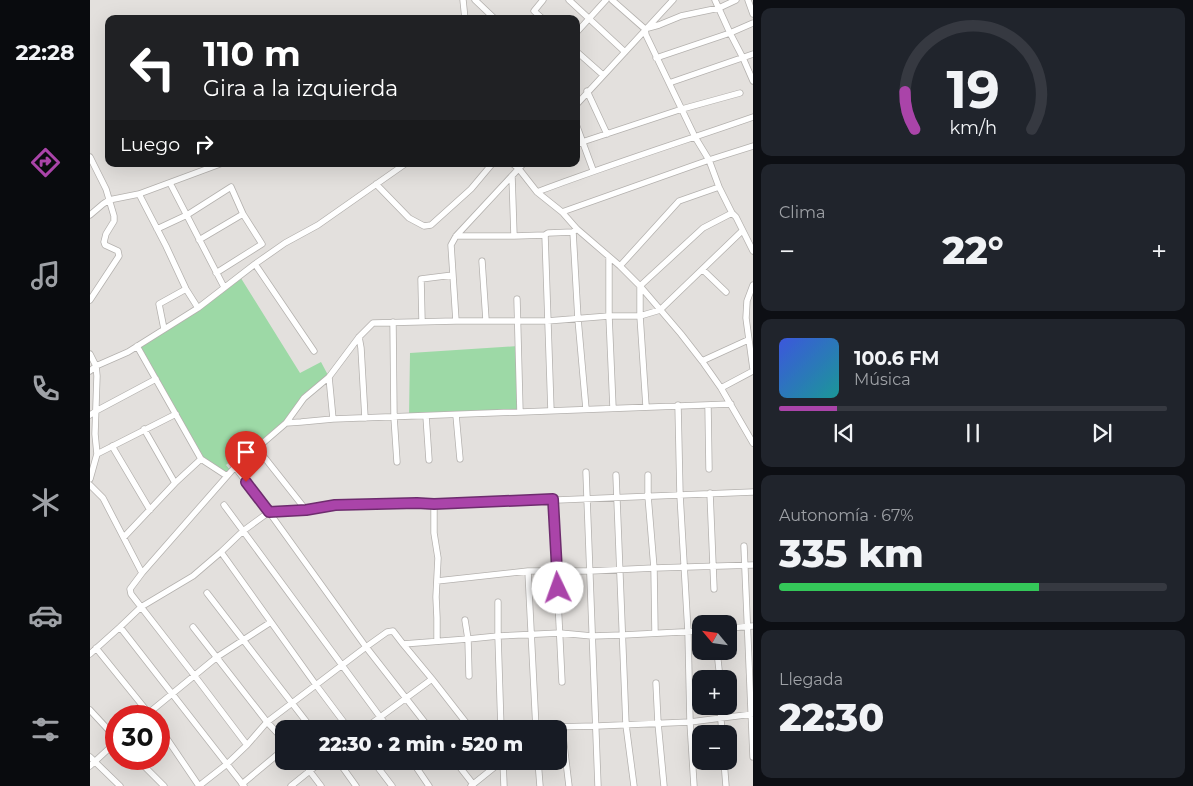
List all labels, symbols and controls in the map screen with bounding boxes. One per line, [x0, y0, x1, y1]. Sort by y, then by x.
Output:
text: 110 m [203, 32, 301, 75]
icon: left [120, 35, 185, 100]
text: 22:28 [15, 39, 75, 66]
text: 19 [946, 58, 1000, 121]
text: Gira a la izquierda [203, 75, 398, 102]
text: km/h [949, 117, 997, 138]
icon: right [190, 130, 218, 158]
text: Luego [120, 133, 180, 156]
icon: directions [28, 145, 63, 180]
text: Clima [779, 203, 825, 222]
text: 22° [942, 227, 1004, 274]
text: − [779, 234, 795, 268]
text: + [1151, 234, 1167, 268]
icon: music [28, 258, 63, 293]
text: 100.6 FM [854, 347, 940, 370]
text: Música [854, 370, 911, 389]
icon: phone [28, 371, 63, 406]
icon: previous [830, 419, 858, 447]
icon: pause [959, 419, 987, 447]
icon: next [1088, 419, 1116, 447]
pin [225, 431, 267, 482]
icon: arrive [232, 438, 260, 466]
icon: climate [28, 485, 63, 520]
text: Autonomía · 67% [779, 506, 914, 525]
text: 335 km [779, 530, 924, 577]
position arrow [531, 561, 583, 613]
icon: car [28, 598, 63, 633]
north arrow [692, 615, 738, 660]
map controls [692, 615, 737, 770]
button: + [692, 670, 737, 715]
text: Llegada [779, 670, 843, 689]
text: 22:30 [779, 694, 884, 741]
speed limit sign: 30 [105, 705, 170, 770]
icon: filters [28, 712, 63, 747]
button: − [692, 725, 737, 770]
text: 22:30 · 2 min · 520 m [319, 733, 523, 756]

